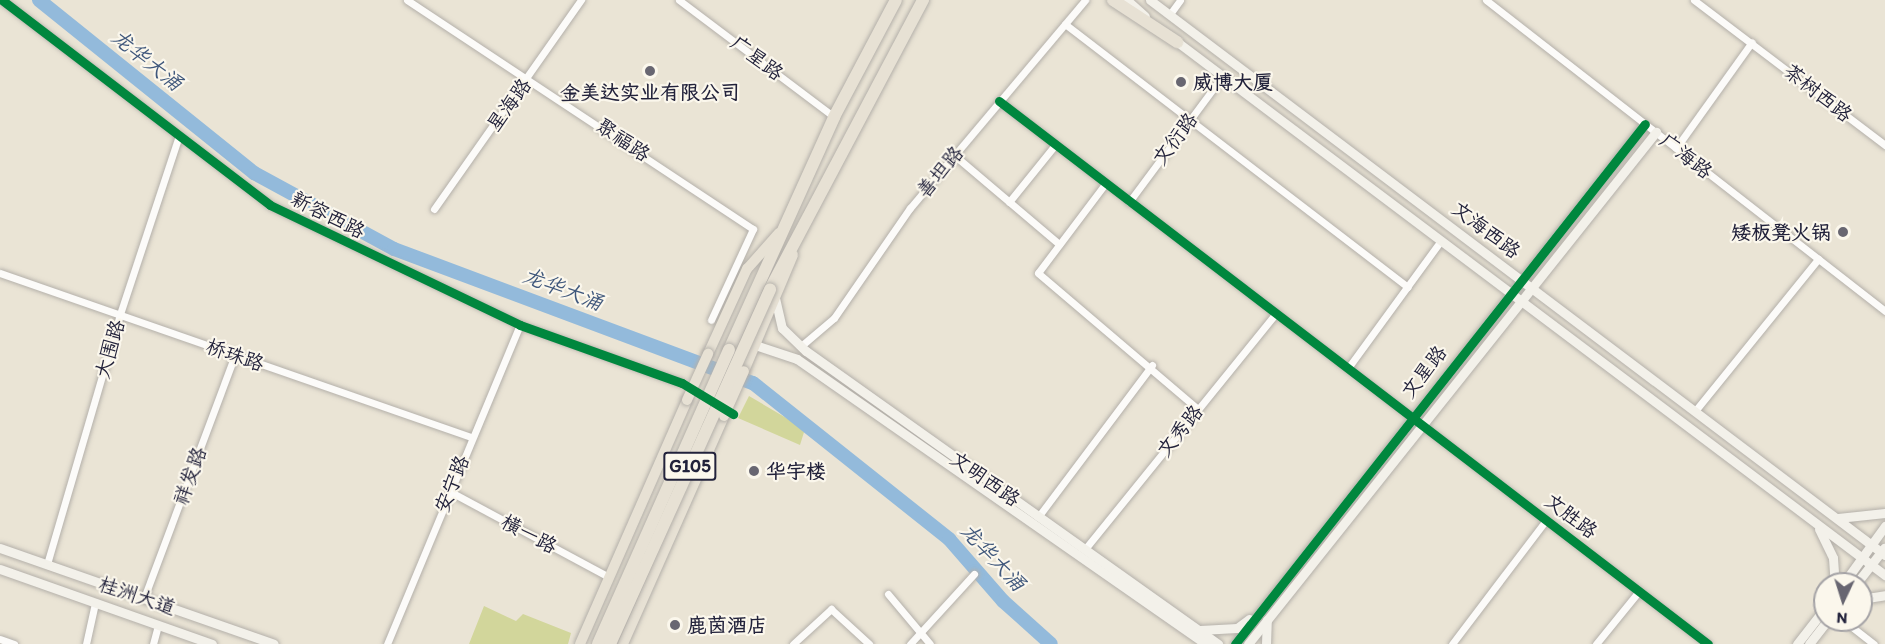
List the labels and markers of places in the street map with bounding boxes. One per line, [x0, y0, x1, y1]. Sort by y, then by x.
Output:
marker: 金美达实业有限公司 [643, 64, 657, 78]
place label: 威博大厦 [1193, 70, 1273, 94]
marker: 威博大厦 [1174, 75, 1188, 89]
place label: 金美达实业有限公司 [560, 80, 740, 104]
place label: 矮板凳火锅 [1731, 220, 1831, 244]
marker: 矮板凳火锅 [1836, 225, 1850, 239]
place label: 华宇楼 [766, 459, 826, 483]
marker: 华宇楼 [747, 464, 761, 478]
place label: 鹿茵酒店 [687, 613, 767, 637]
marker: 鹿茵酒店 [668, 618, 682, 632]

